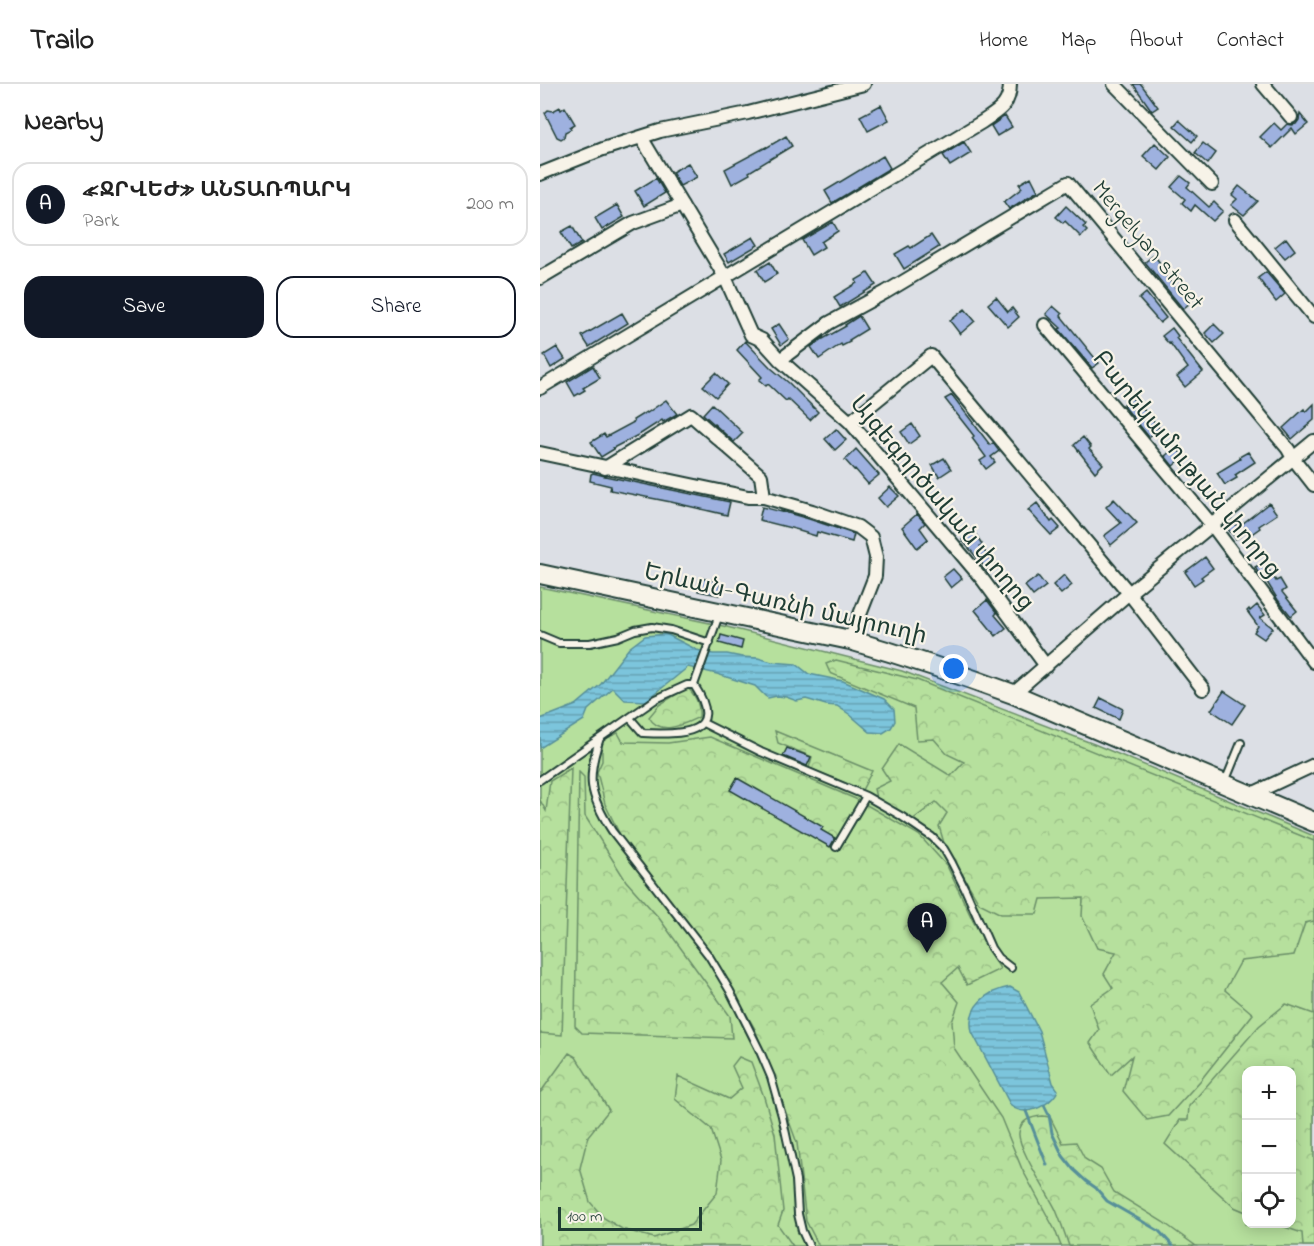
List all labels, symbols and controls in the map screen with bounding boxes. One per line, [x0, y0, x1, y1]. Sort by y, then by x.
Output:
text: Trailo [30, 21, 94, 62]
text: Home [979, 26, 1028, 56]
text: Map [1061, 26, 1096, 56]
text: About [1129, 26, 1183, 56]
text: Contact [1216, 26, 1284, 56]
text: Nearby [24, 104, 103, 142]
street label: Mergelyan street [1081, 174, 1212, 319]
text: «ՋՐՎԵԺ» ԱՆՏԱՌՊԱՐԿ [83, 175, 351, 207]
text: A [39, 190, 52, 219]
text: 200 m [466, 190, 514, 219]
text: Park [83, 207, 119, 236]
button: Save [24, 276, 264, 338]
button: Share [276, 276, 516, 338]
street label: Բարեկամության փողոց [1083, 344, 1289, 586]
street label: Այգեգործական փողոց [840, 389, 1042, 619]
street label: Երևան-Գառնի մայրուղի [640, 555, 930, 655]
your location [939, 654, 968, 683]
pin: A [908, 904, 946, 953]
map controls [1242, 1066, 1296, 1228]
button: + [1242, 1066, 1296, 1120]
button: − [1242, 1120, 1296, 1174]
button: locate [1242, 1174, 1296, 1228]
scale bar [558, 1204, 702, 1232]
text: 100 m [567, 1205, 602, 1229]

